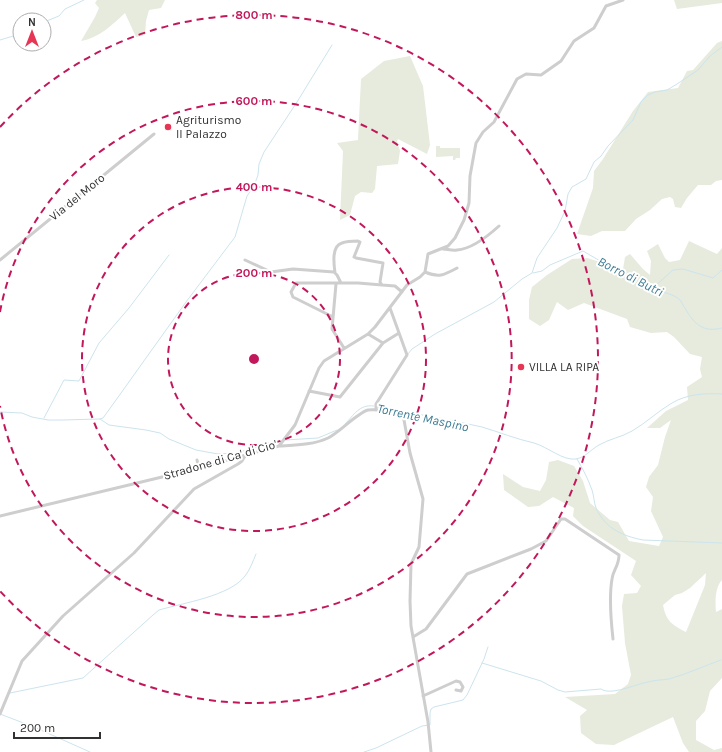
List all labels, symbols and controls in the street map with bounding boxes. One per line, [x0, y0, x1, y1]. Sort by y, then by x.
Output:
text: 800 m [235, 8, 273, 22]
north arrow [12, 12, 52, 52]
text: N [28, 16, 36, 29]
text: 600 m [236, 94, 272, 108]
place label: Agriturismo Il Palazzo [176, 113, 241, 141]
marker: Agriturismo Il Palazzo [163, 122, 173, 132]
street label: Via del Moro [47, 171, 107, 223]
text: 400 m [236, 180, 272, 194]
water label: Borro di Butri [595, 253, 667, 300]
text: 200 m [236, 266, 272, 280]
centre of rings [247, 352, 261, 366]
place label: VILLA LA RIPA [529, 360, 599, 374]
marker: VILLA LA RIPA [516, 362, 526, 372]
water label: Torrente Maspino [376, 400, 471, 435]
street label: Stradone di Ca' di Cio' [162, 437, 279, 483]
scale bar [14, 714, 100, 740]
text: 200 m [20, 721, 55, 735]

